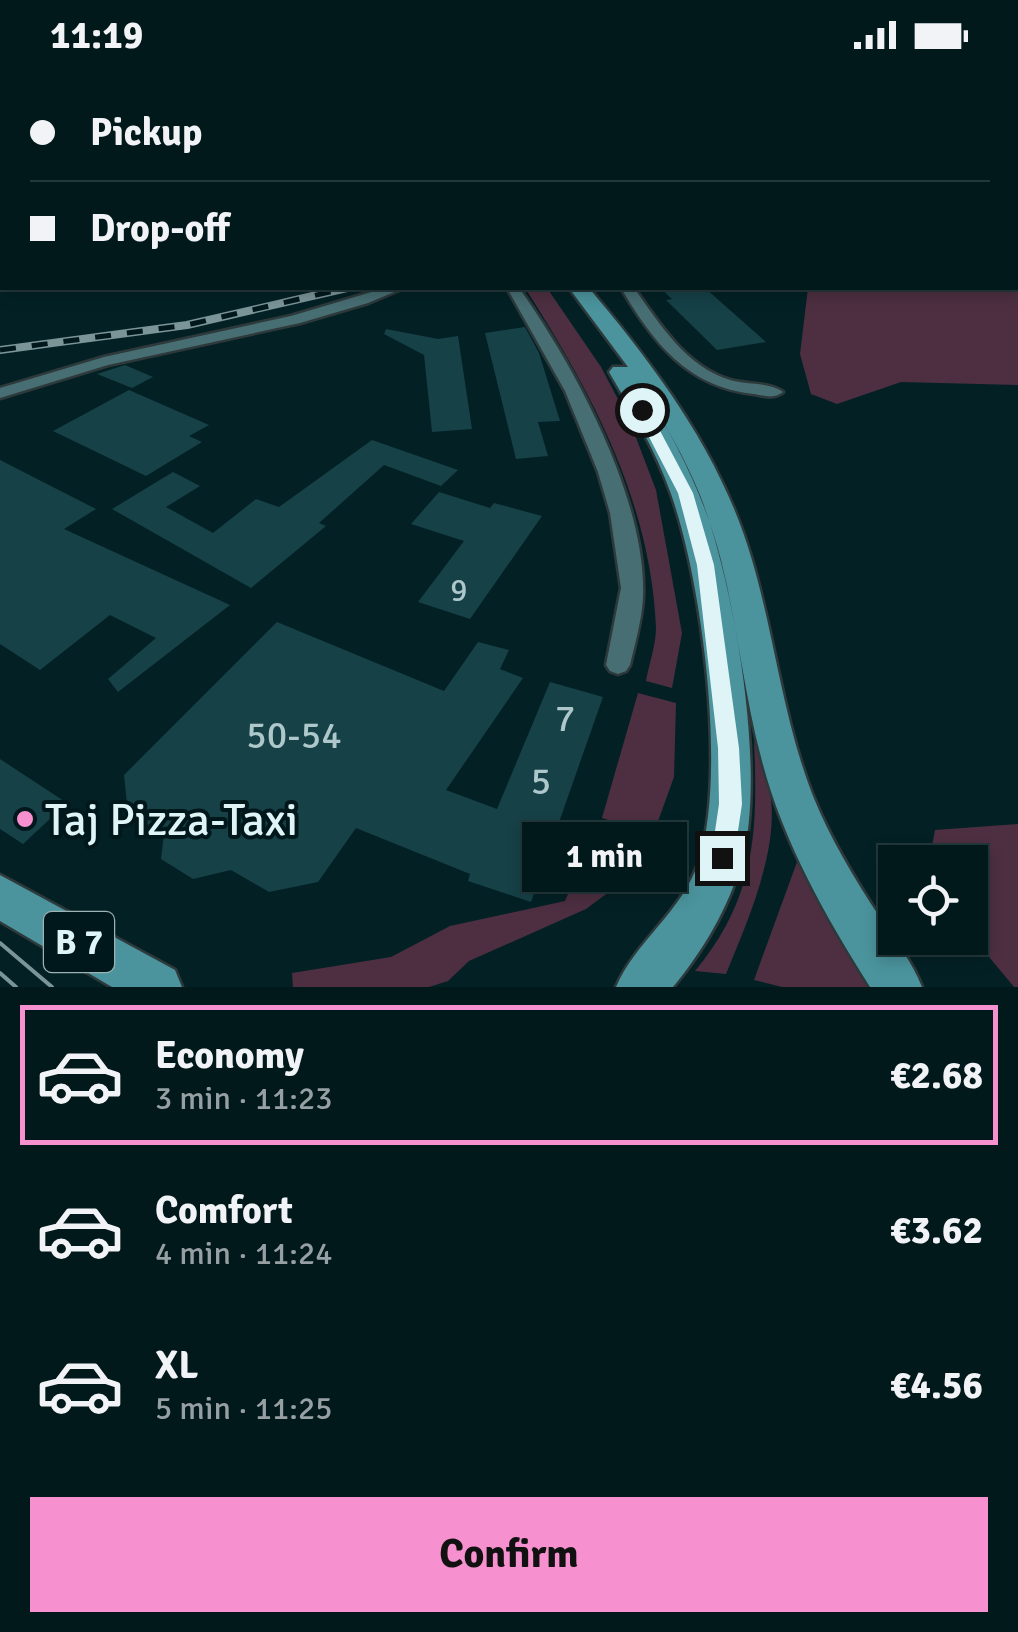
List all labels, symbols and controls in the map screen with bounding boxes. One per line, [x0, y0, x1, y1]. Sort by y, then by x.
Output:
text: 11:19 [50, 12, 143, 59]
text: Pickup [90, 109, 202, 156]
text: Drop-off [90, 205, 230, 252]
route start [620, 388, 665, 433]
house number: 9 [450, 571, 468, 610]
house number: 7 [555, 695, 575, 742]
house number: 50-54 [246, 712, 342, 759]
house number: 5 [531, 758, 551, 805]
place label: Taj Pizza-Taxi [45, 793, 298, 848]
marker: Taj Pizza-Taxi [14, 808, 36, 830]
callout: 1 min [522, 823, 687, 893]
route end [700, 836, 745, 881]
text: 1 min [566, 837, 643, 876]
map controls [878, 845, 988, 955]
button: locate [878, 845, 988, 955]
road number: B 7 [44, 912, 114, 972]
icon: car [35, 1030, 125, 1120]
text: Economy [155, 1032, 304, 1079]
text: €2.68 [890, 1052, 983, 1099]
text: 3 min · 11:23 [155, 1079, 333, 1118]
icon: car [35, 1185, 125, 1275]
text: Comfort [155, 1187, 293, 1234]
text: €3.62 [890, 1207, 983, 1254]
text: 4 min · 11:24 [155, 1234, 333, 1273]
icon: car [35, 1340, 125, 1430]
text: XL [155, 1342, 198, 1389]
text: €4.56 [890, 1362, 983, 1409]
text: 5 min · 11:25 [155, 1389, 333, 1428]
button: Confirm [30, 1497, 988, 1612]

